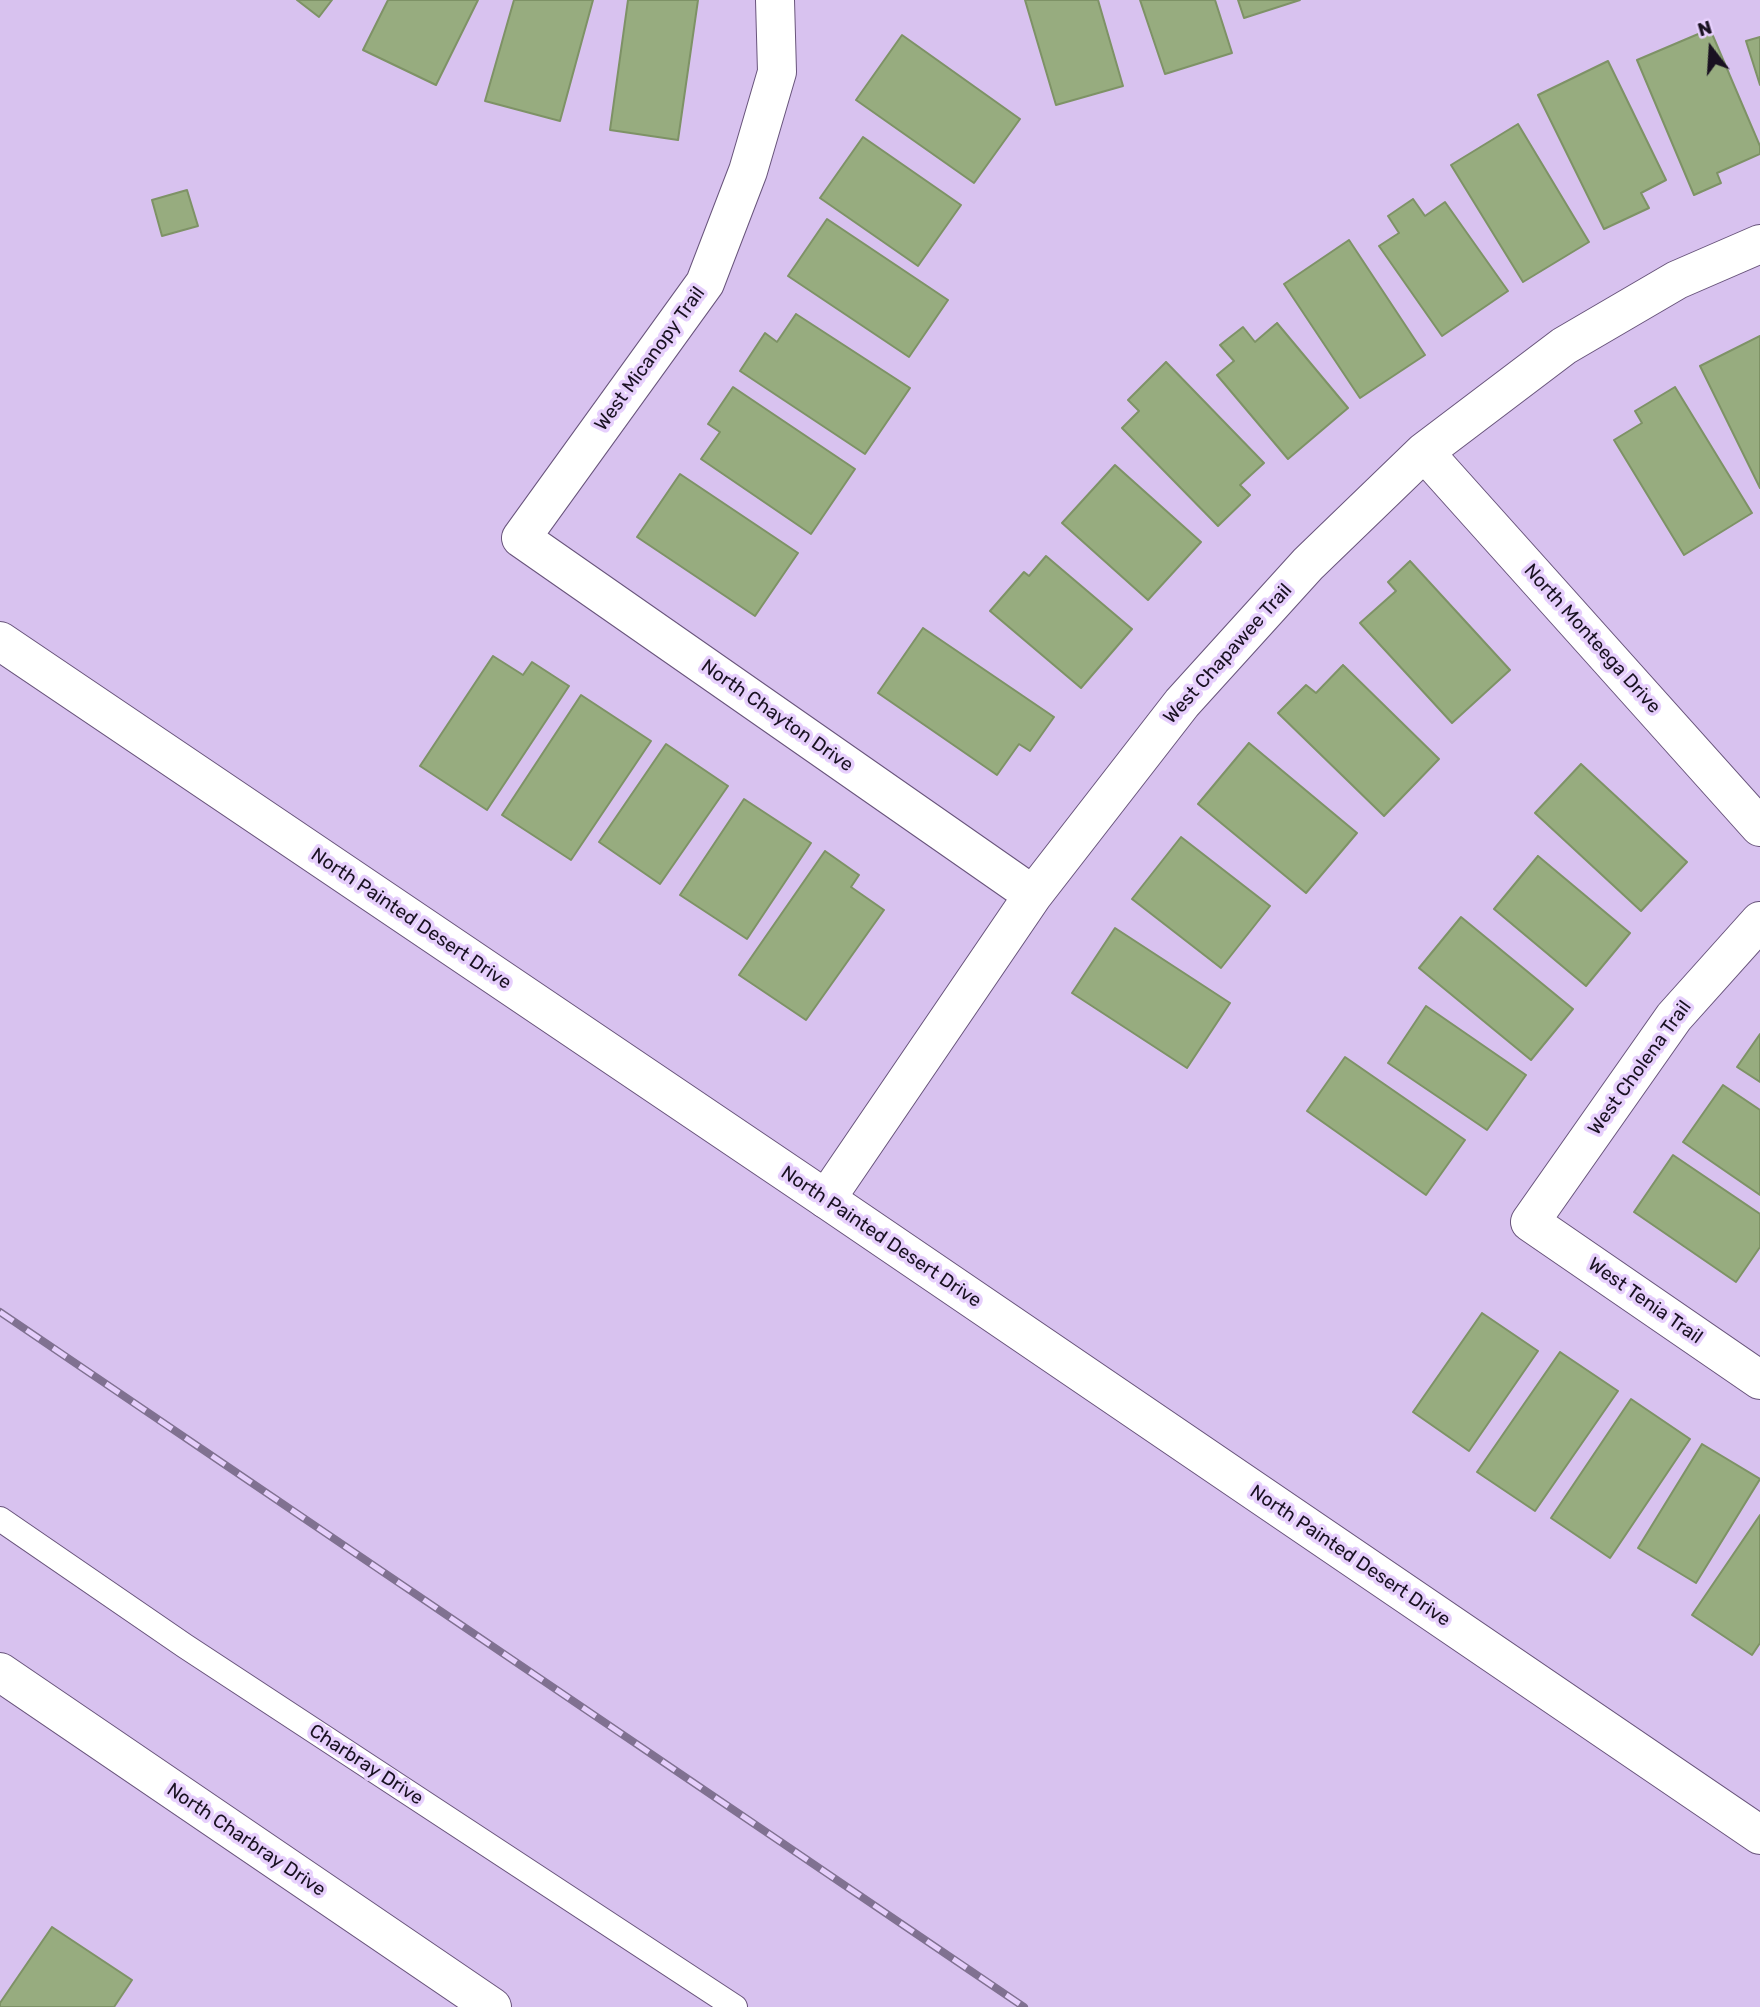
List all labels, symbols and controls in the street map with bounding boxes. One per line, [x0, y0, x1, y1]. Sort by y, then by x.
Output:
north arrow [1676, 14, 1746, 84]
text: N [1695, 15, 1715, 41]
street label: West Micanopy Trail [590, 282, 710, 436]
street label: North Monteega Drive [1519, 560, 1665, 718]
street label: West Chapawee Trail [1159, 579, 1297, 729]
street label: North Chayton Drive [697, 655, 857, 777]
street label: North Painted Desert Drive [307, 843, 515, 995]
street label: West Cholena Trail [1584, 996, 1696, 1140]
street label: North Painted Desert Drive [777, 1161, 985, 1313]
street label: West Tenia Trail [1583, 1253, 1707, 1349]
street label: North Painted Desert Drive [1246, 1480, 1454, 1632]
street label: Charbray Drive [305, 1720, 427, 1810]
street label: North Charbray Drive [162, 1778, 330, 1902]

